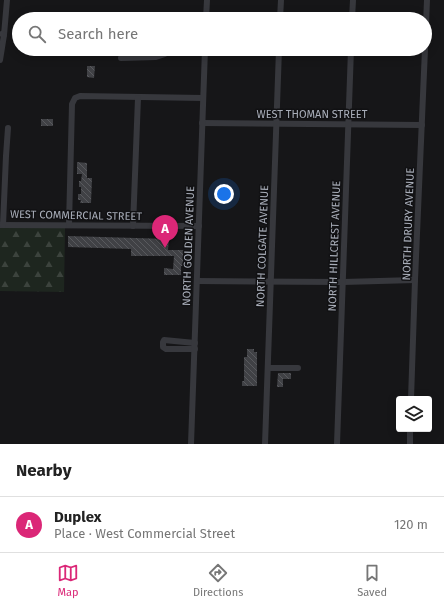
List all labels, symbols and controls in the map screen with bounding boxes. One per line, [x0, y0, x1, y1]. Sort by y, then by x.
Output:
search box [12, 12, 432, 56]
icon: search [26, 23, 48, 45]
text: Search here [58, 25, 138, 43]
street label: WEST THOMAN STREET [257, 108, 368, 121]
street label: NORTH DRURY AVENUE [400, 167, 417, 281]
street label: NORTH HILLCREST AVENUE [326, 180, 343, 312]
your location [214, 184, 234, 204]
street label: NORTH COLGATE AVENUE [254, 185, 271, 307]
street label: NORTH GOLDEN AVENUE [180, 186, 197, 306]
street label: WEST COMMERCIAL STREET [10, 208, 142, 223]
pin: A [152, 215, 178, 248]
map controls [396, 396, 432, 432]
button: layers [396, 396, 432, 432]
text: Nearby [16, 460, 71, 481]
text: Duplex [54, 508, 101, 526]
text: A [25, 517, 33, 532]
text: 120 m [394, 517, 428, 532]
text: Place · West Commercial Street [54, 526, 235, 541]
tab: Map [57, 562, 79, 599]
tab: Directions [193, 562, 243, 599]
tab: Saved [357, 562, 387, 599]

